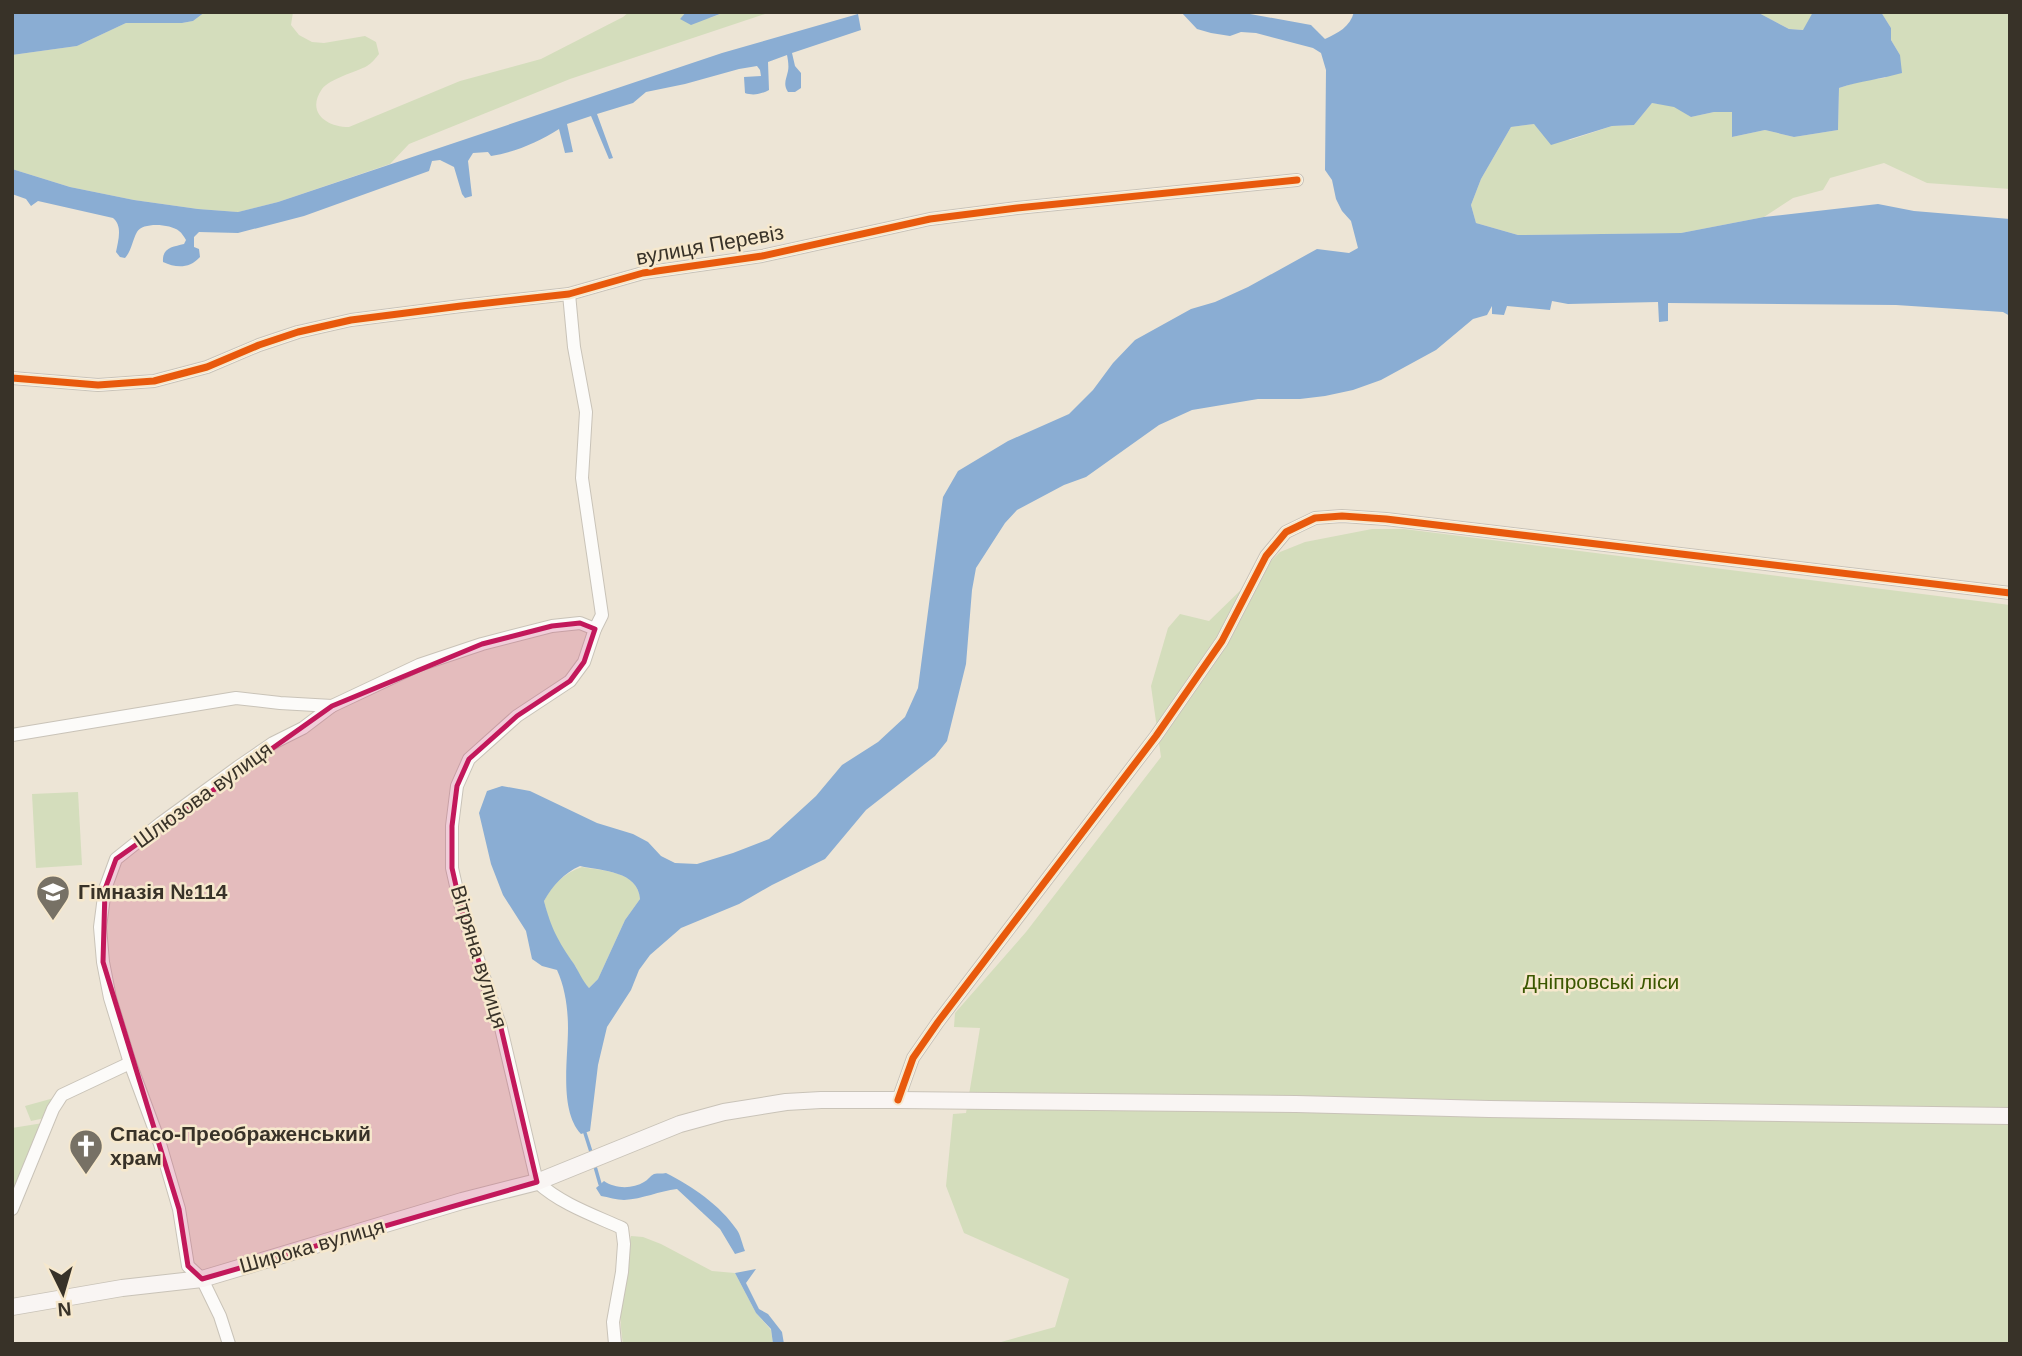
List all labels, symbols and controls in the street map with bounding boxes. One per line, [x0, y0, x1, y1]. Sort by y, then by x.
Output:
street label: вулиця Перевіз [634, 220, 786, 269]
street label: Шлюзова вулиця [129, 737, 276, 852]
school or university icon: Гімназія №114 [34, 873, 72, 922]
place label: Гімназія №114 [78, 880, 228, 903]
street label: Вітряна вулиця [447, 883, 512, 1031]
park label: Дніпровські ліси [1523, 970, 1679, 993]
place label: Спасо-Преображенський храм [110, 1122, 371, 1169]
church icon: Спасо-Преображенський храм [67, 1127, 105, 1176]
street label: Широка вулиця [237, 1214, 387, 1277]
north arrow [28, 1258, 98, 1328]
text: N [57, 1298, 72, 1320]

